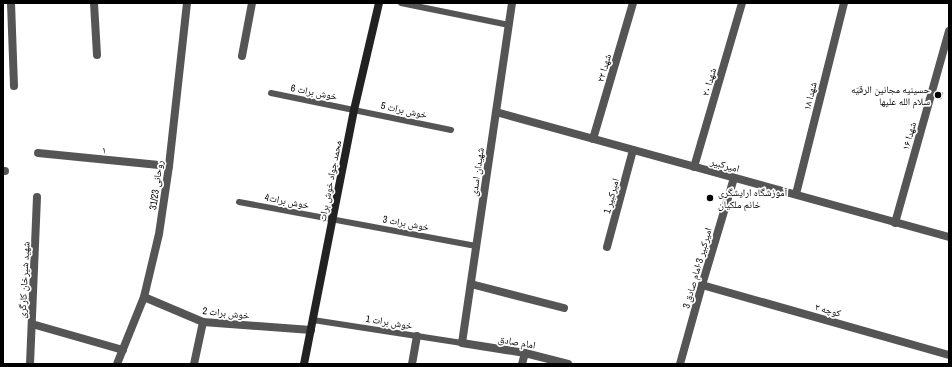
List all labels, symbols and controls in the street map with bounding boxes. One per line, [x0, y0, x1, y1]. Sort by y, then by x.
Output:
street label: شهدا ۲۲ [594, 52, 614, 84]
street label: شهدا ۲۰ [699, 66, 719, 98]
street label: شهدا ۱۸ [800, 80, 820, 112]
street label: خوش برات 6 [290, 81, 339, 103]
place label: حسینیه مجانین الرقیّه سلام الله علیها [851, 83, 931, 109]
marker: حسینیه مجانین الرقیّه سلام الله علیها [933, 90, 943, 100]
street label: خوش برات 5 [380, 99, 429, 121]
street label: شهدا ۱۶ [899, 120, 919, 152]
street label: محمد جواد خوش برات [316, 139, 344, 223]
street label: ۱ [101, 143, 107, 157]
street label: شهیدان اسدی [467, 146, 487, 197]
street label: امیرکبیر [708, 155, 741, 175]
street label: روحانی 31/23 [146, 159, 166, 211]
street label: امیرکبیر 1 [600, 177, 622, 215]
place label: آموزشگاه ارایشگری خانم ملکیان [718, 186, 787, 212]
street label: خوش برات4 [264, 190, 311, 212]
marker: آموزشگاه ارایشگری خانم ملکیان [705, 193, 715, 203]
street label: خوش برات 3 [382, 213, 431, 234]
street label: امیرکبیر 3-امام صادق 3 [679, 226, 716, 310]
street label: شهید شیرخان کارگری [15, 241, 33, 319]
street label: کوچه ۲ [813, 300, 843, 320]
street label: خوش برات 2 [202, 304, 251, 322]
street label: خوش برات 1 [365, 312, 414, 332]
street label: امام صادق [497, 332, 537, 353]

